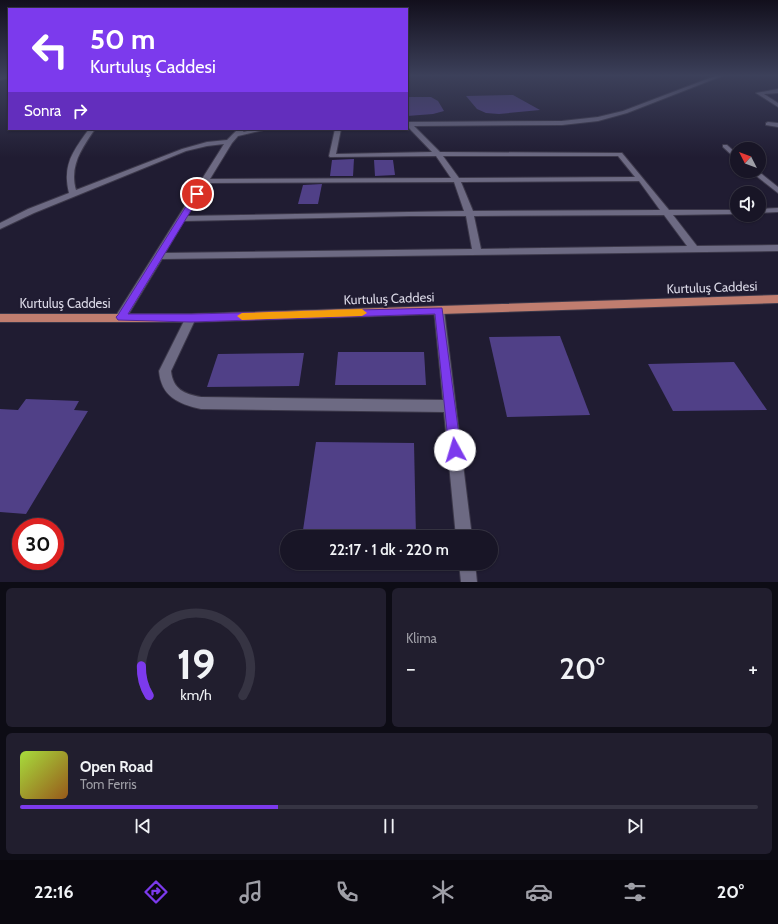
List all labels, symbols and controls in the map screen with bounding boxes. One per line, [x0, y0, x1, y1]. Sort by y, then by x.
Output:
text: 50 m [90, 22, 155, 56]
icon: left [24, 24, 76, 76]
text: Kurtuluş Caddesi [90, 56, 216, 78]
icon: right [69, 100, 91, 122]
text: Sonra [24, 102, 61, 120]
north arrow [730, 142, 766, 178]
map controls [730, 142, 766, 222]
pin [180, 177, 214, 211]
icon: arrive [186, 183, 208, 205]
button: sound [730, 186, 766, 222]
street label: Kurtuluş Caddesi [666, 277, 758, 297]
street label: Kurtuluş Caddesi [343, 288, 435, 308]
street label: Kurtuluş Caddesi [20, 295, 110, 311]
position arrow [434, 429, 476, 471]
speed limit sign: 30 [12, 518, 64, 570]
text: 22:17 · 1 dk · 220 m [329, 541, 449, 559]
text: Klima [406, 630, 437, 646]
text: 19 [177, 638, 215, 688]
text: 20° [559, 650, 605, 687]
text: − [406, 655, 416, 682]
text: + [748, 655, 758, 682]
text: km/h [180, 685, 212, 703]
text: Open Road [80, 758, 153, 776]
text: Tom Ferris [80, 776, 137, 792]
icon: previous [132, 815, 154, 837]
icon: pause [378, 815, 400, 837]
icon: next [624, 815, 646, 837]
icon: directions [142, 878, 170, 906]
icon: music [237, 878, 265, 906]
icon: phone [333, 878, 361, 906]
icon: climate [429, 878, 457, 906]
icon: car [525, 878, 553, 906]
icon: filters [621, 878, 649, 906]
text: 22:16 [34, 881, 74, 903]
text: 20° [717, 881, 744, 903]

